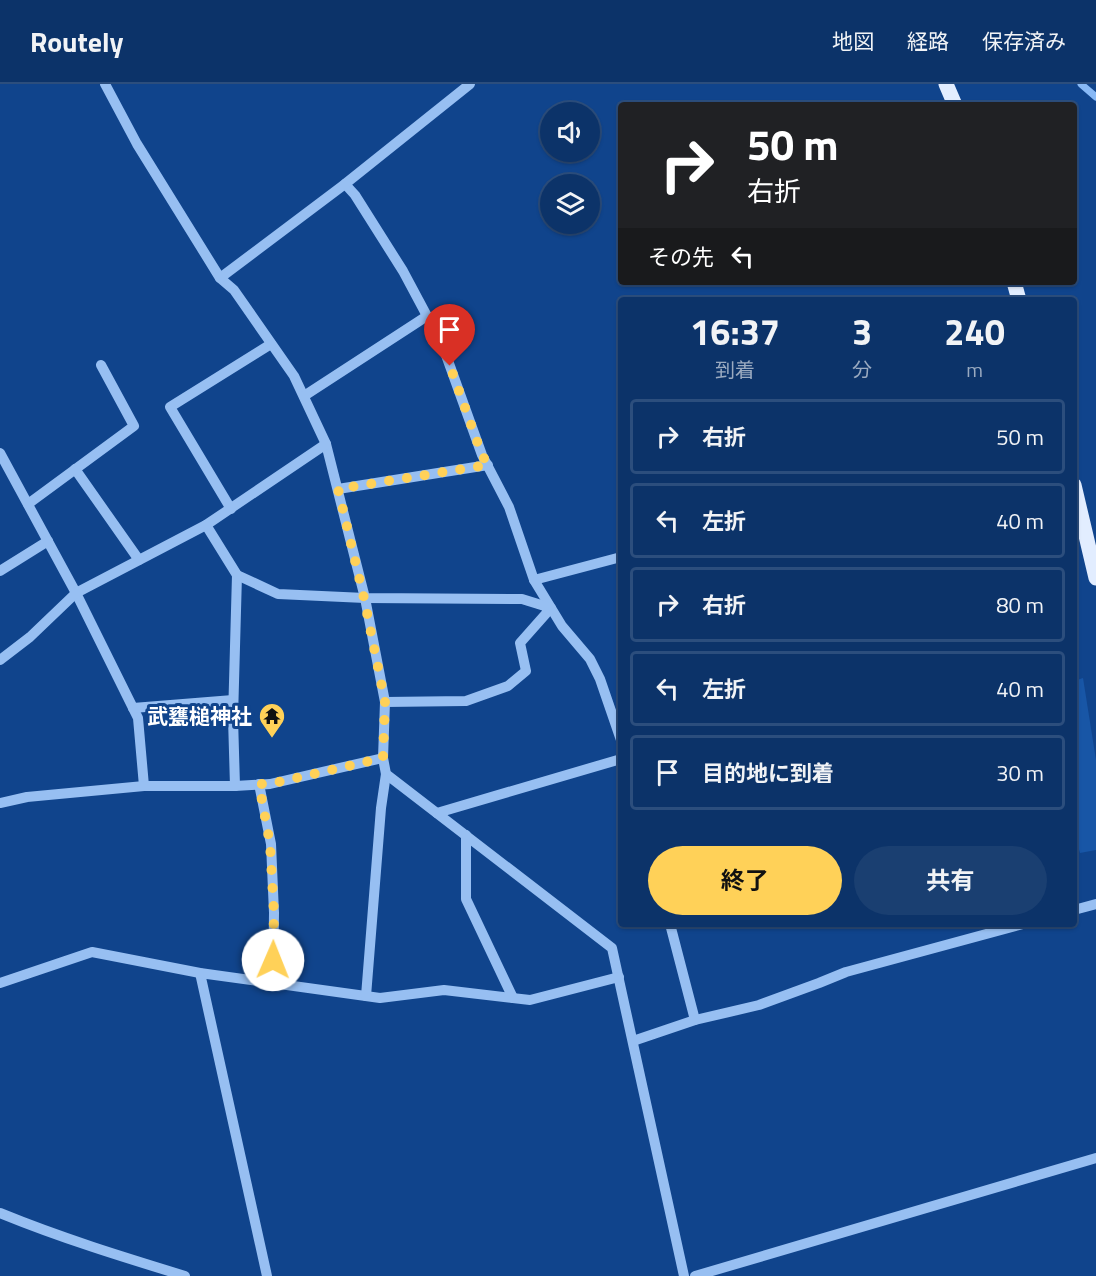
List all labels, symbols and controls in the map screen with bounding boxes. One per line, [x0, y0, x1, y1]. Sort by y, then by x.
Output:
text: Routely [30, 20, 124, 63]
text: 地図 [832, 25, 874, 57]
text: 経路 [907, 25, 949, 57]
text: 保存済み [982, 25, 1066, 57]
map controls [540, 102, 600, 234]
button: sound [540, 102, 600, 162]
text: 50 m [747, 112, 839, 176]
icon: right [648, 126, 726, 204]
text: 右折 [747, 170, 801, 211]
button: layers [540, 174, 600, 234]
text: その先 [648, 240, 714, 274]
icon: left [726, 240, 759, 273]
pin [424, 304, 475, 366]
text: 16:37 [690, 304, 780, 359]
text: 3 [852, 304, 872, 359]
text: 240 [944, 304, 1005, 359]
icon: arrive [433, 313, 466, 346]
text: 到着 [715, 354, 755, 385]
text: 分 [852, 354, 872, 385]
text: m [966, 354, 983, 385]
icon: right [651, 420, 684, 453]
text: 右折 [702, 420, 746, 454]
text: 50 m [996, 420, 1044, 454]
icon: left [651, 504, 684, 537]
text: 左折 [702, 504, 746, 538]
text: 40 m [996, 504, 1044, 538]
icon: right [651, 588, 684, 621]
text: 右折 [702, 588, 746, 622]
text: 80 m [996, 588, 1044, 622]
icon: left [651, 672, 684, 705]
text: 左折 [702, 672, 746, 706]
text: 40 m [996, 672, 1044, 706]
place label: 武甕槌神社 [147, 700, 252, 732]
temple icon: 武甕槌神社 [257, 701, 287, 739]
icon: arrive [651, 756, 684, 789]
text: 目的地に到着 [702, 756, 834, 790]
text: 30 m [996, 756, 1044, 790]
button: 終了 [648, 846, 842, 915]
button: 共有 [854, 846, 1047, 915]
position arrow [241, 928, 305, 992]

